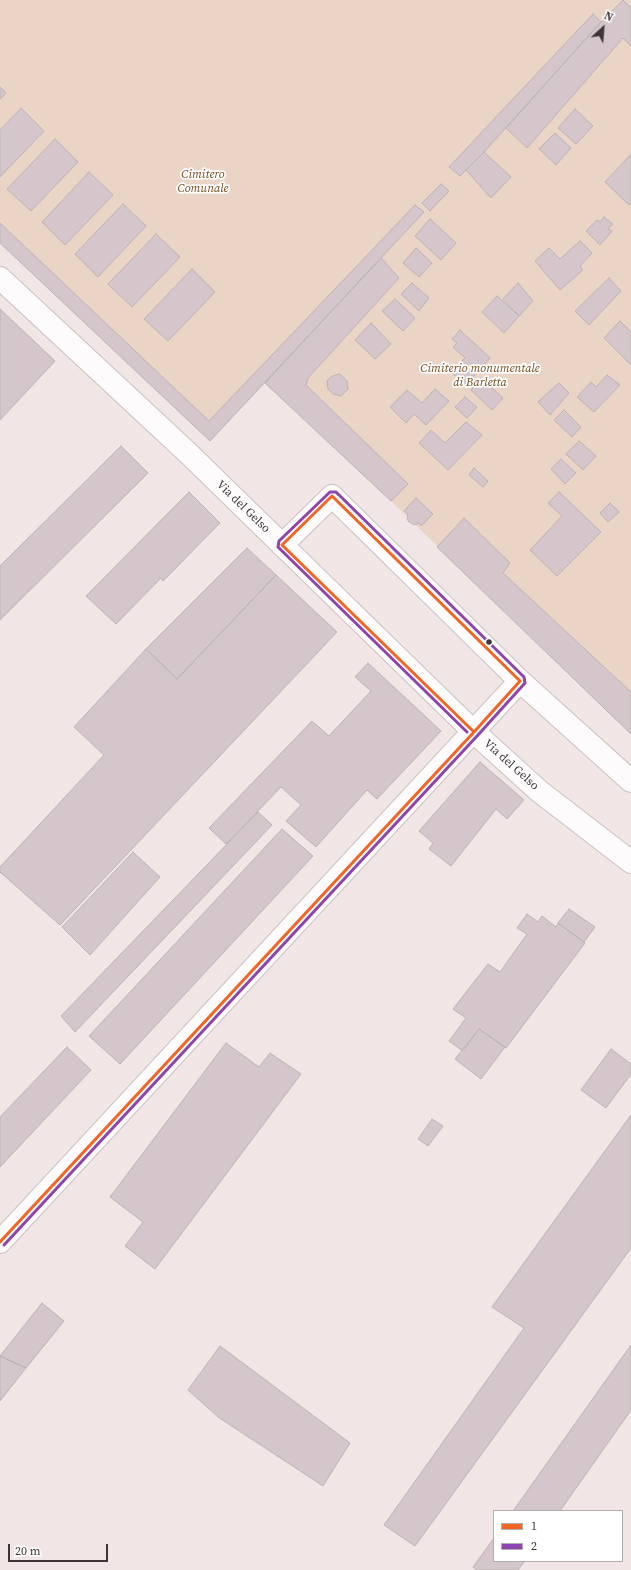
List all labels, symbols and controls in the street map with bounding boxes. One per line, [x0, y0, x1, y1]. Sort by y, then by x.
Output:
north arrow [583, 8, 623, 48]
text: N [602, 8, 615, 25]
park label: Cimitero Comunale [178, 168, 228, 196]
park label: Cimiterio monumentale di Barletta [420, 362, 540, 390]
street label: Via del Gelso [213, 478, 273, 536]
unlabelled marker [484, 637, 494, 647]
street label: Via del Gelso [481, 737, 541, 793]
legend [493, 1510, 623, 1562]
text: 1 [531, 1518, 537, 1534]
scale bar [10, 1536, 110, 1562]
text: 2 [531, 1538, 537, 1554]
text: 20 m [15, 1543, 41, 1559]

